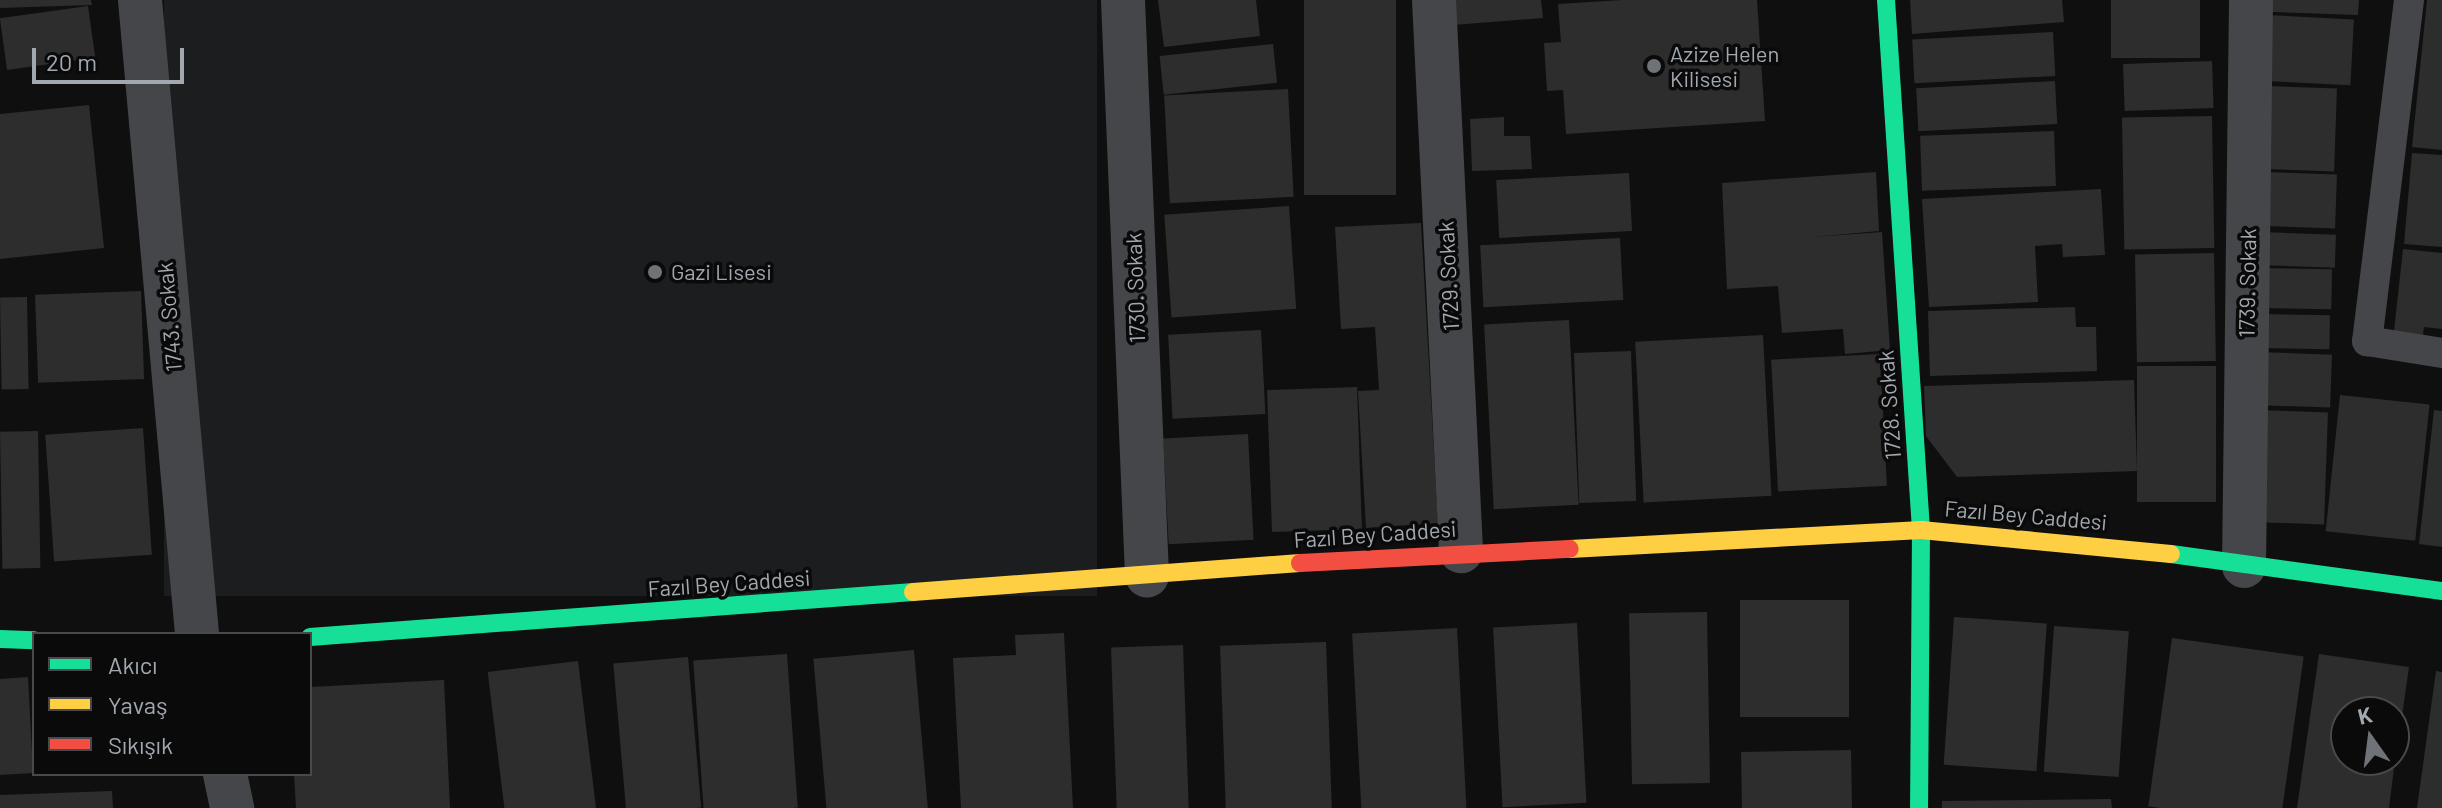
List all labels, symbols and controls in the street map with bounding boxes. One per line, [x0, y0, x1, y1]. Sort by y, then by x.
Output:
scale bar [36, 32, 188, 82]
place label: Azize Helen Kilisesi [1670, 40, 1779, 92]
text: 20 m [46, 47, 97, 76]
marker: Azize Helen Kilisesi [1645, 57, 1663, 75]
street label: 1729. Sokak [1432, 220, 1464, 332]
street label: 1739. Sokak [2233, 228, 2261, 338]
street label: 1730. Sokak [1120, 232, 1150, 344]
place label: Gazi Lisesi [671, 259, 772, 285]
street label: 1743. Sokak [151, 261, 187, 373]
marker: Gazi Lisesi [646, 263, 664, 281]
street label: 1728. Sokak [1872, 349, 1906, 461]
street label: Fazıl Bey Caddesi [1944, 495, 2108, 535]
street label: Fazıl Bey Caddesi [1293, 515, 1457, 553]
street label: Fazıl Bey Caddesi [647, 564, 811, 602]
legend [32, 632, 312, 776]
text: Akıcı [108, 650, 157, 679]
text: Yavaş [108, 690, 168, 719]
north arrow [2330, 696, 2410, 776]
text: K [2355, 700, 2375, 729]
text: Sıkışık [108, 730, 173, 759]

